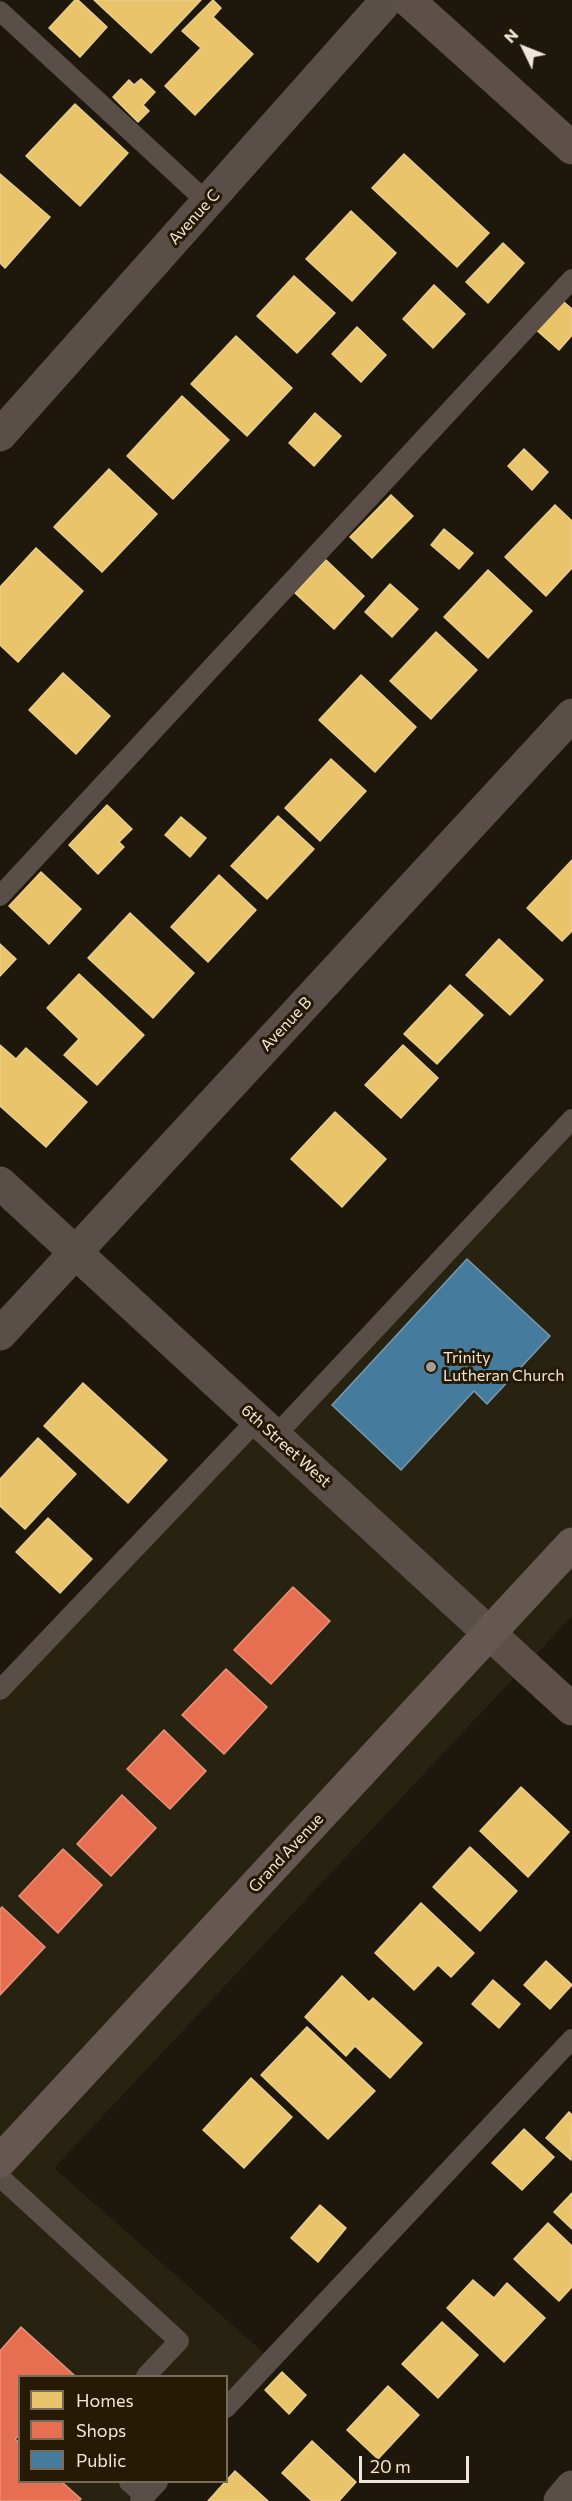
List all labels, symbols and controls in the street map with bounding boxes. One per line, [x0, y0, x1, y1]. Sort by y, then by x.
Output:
north arrow [494, 18, 554, 78]
text: N [499, 25, 522, 46]
street label: Avenue C [164, 186, 224, 248]
street label: Avenue B [256, 993, 316, 1055]
place label: Trinity Lutheran Church [443, 1348, 564, 1386]
marker: Trinity Lutheran Church [424, 1360, 438, 1374]
street label: 6th Street West [237, 1401, 335, 1491]
street label: Grand Avenue [244, 1809, 328, 1897]
legend [18, 2375, 228, 2483]
text: Homes [76, 2389, 134, 2411]
text: Shops [76, 2419, 126, 2441]
scale bar [362, 2444, 472, 2482]
text: Public [76, 2449, 126, 2471]
text: 20 m [370, 2455, 411, 2477]

